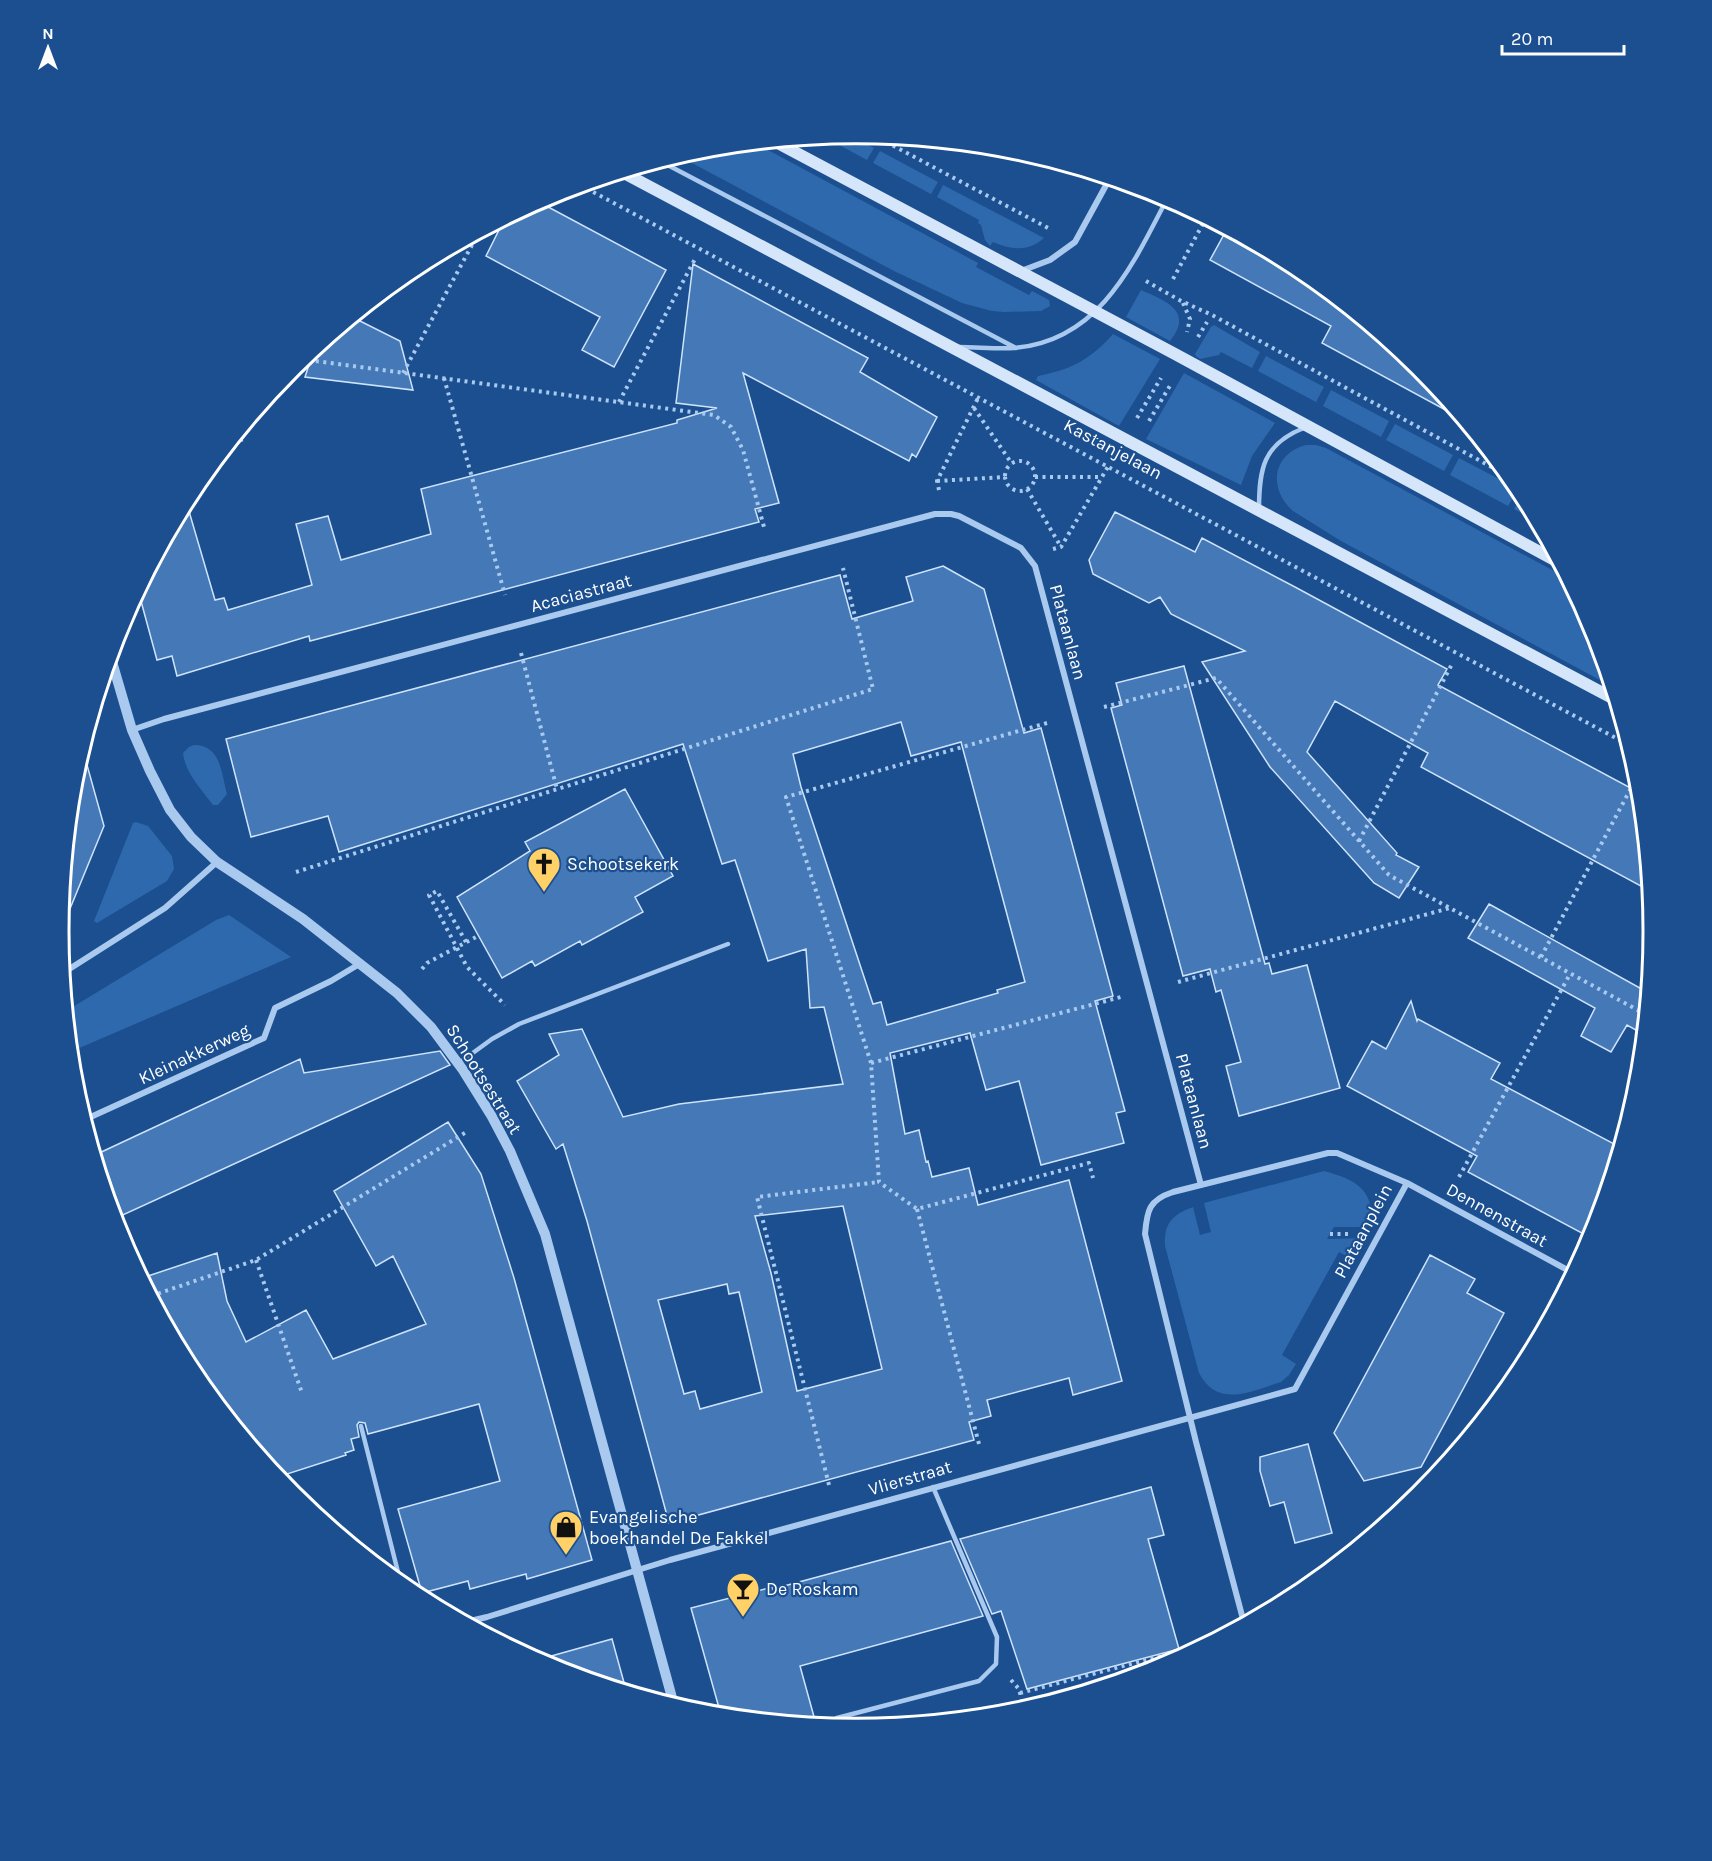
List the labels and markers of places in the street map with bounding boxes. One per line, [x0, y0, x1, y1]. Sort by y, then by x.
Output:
church icon: Schootsekerk [526, 846, 562, 893]
place label: Schootsekerk [567, 853, 679, 875]
place label: Evangelische boekhandel De Fakkel [589, 1506, 769, 1549]
shop icon: Evangelische boekhandel De Fakkel [548, 1509, 584, 1556]
bar icon: De Roskam [725, 1571, 761, 1618]
place label: De Roskam [766, 1578, 859, 1600]

